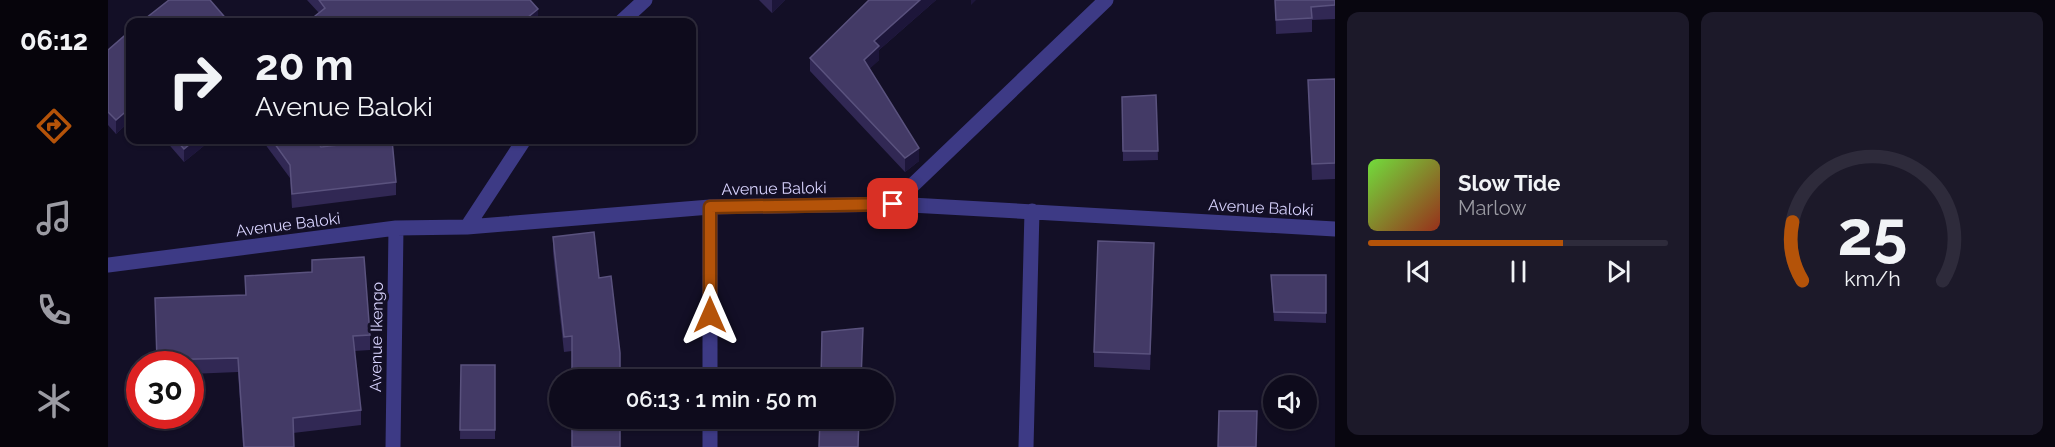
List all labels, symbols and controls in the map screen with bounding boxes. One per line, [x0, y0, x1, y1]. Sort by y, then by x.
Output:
text: 06:12 [20, 25, 88, 56]
text: 20 m [255, 41, 354, 90]
icon: right [156, 42, 234, 120]
text: Avenue Baloki [255, 91, 433, 122]
icon: directions [33, 105, 75, 147]
text: Slow Tide [1458, 170, 1560, 196]
street label: Avenue Baloki [721, 178, 827, 199]
pin [867, 178, 918, 229]
icon: arrive [876, 187, 909, 220]
street label: Avenue Baloki [1208, 195, 1314, 220]
text: Marlow [1458, 196, 1527, 220]
text: 25 [1837, 196, 1907, 270]
icon: music [33, 197, 75, 239]
street label: Avenue Baloki [235, 209, 342, 240]
icon: previous [1402, 255, 1435, 288]
icon: pause [1502, 255, 1535, 288]
icon: next [1602, 255, 1635, 288]
text: km/h [1844, 266, 1900, 291]
street label: Avenue Ikengo [366, 282, 387, 392]
position arrow [678, 283, 742, 347]
icon: phone [33, 289, 75, 331]
speed limit sign: 30 [126, 351, 204, 429]
map controls [1263, 375, 1317, 429]
button: sound [1263, 375, 1317, 429]
icon: climate [33, 380, 75, 422]
text: 06:13 · 1 min · 50 m [626, 386, 817, 412]

